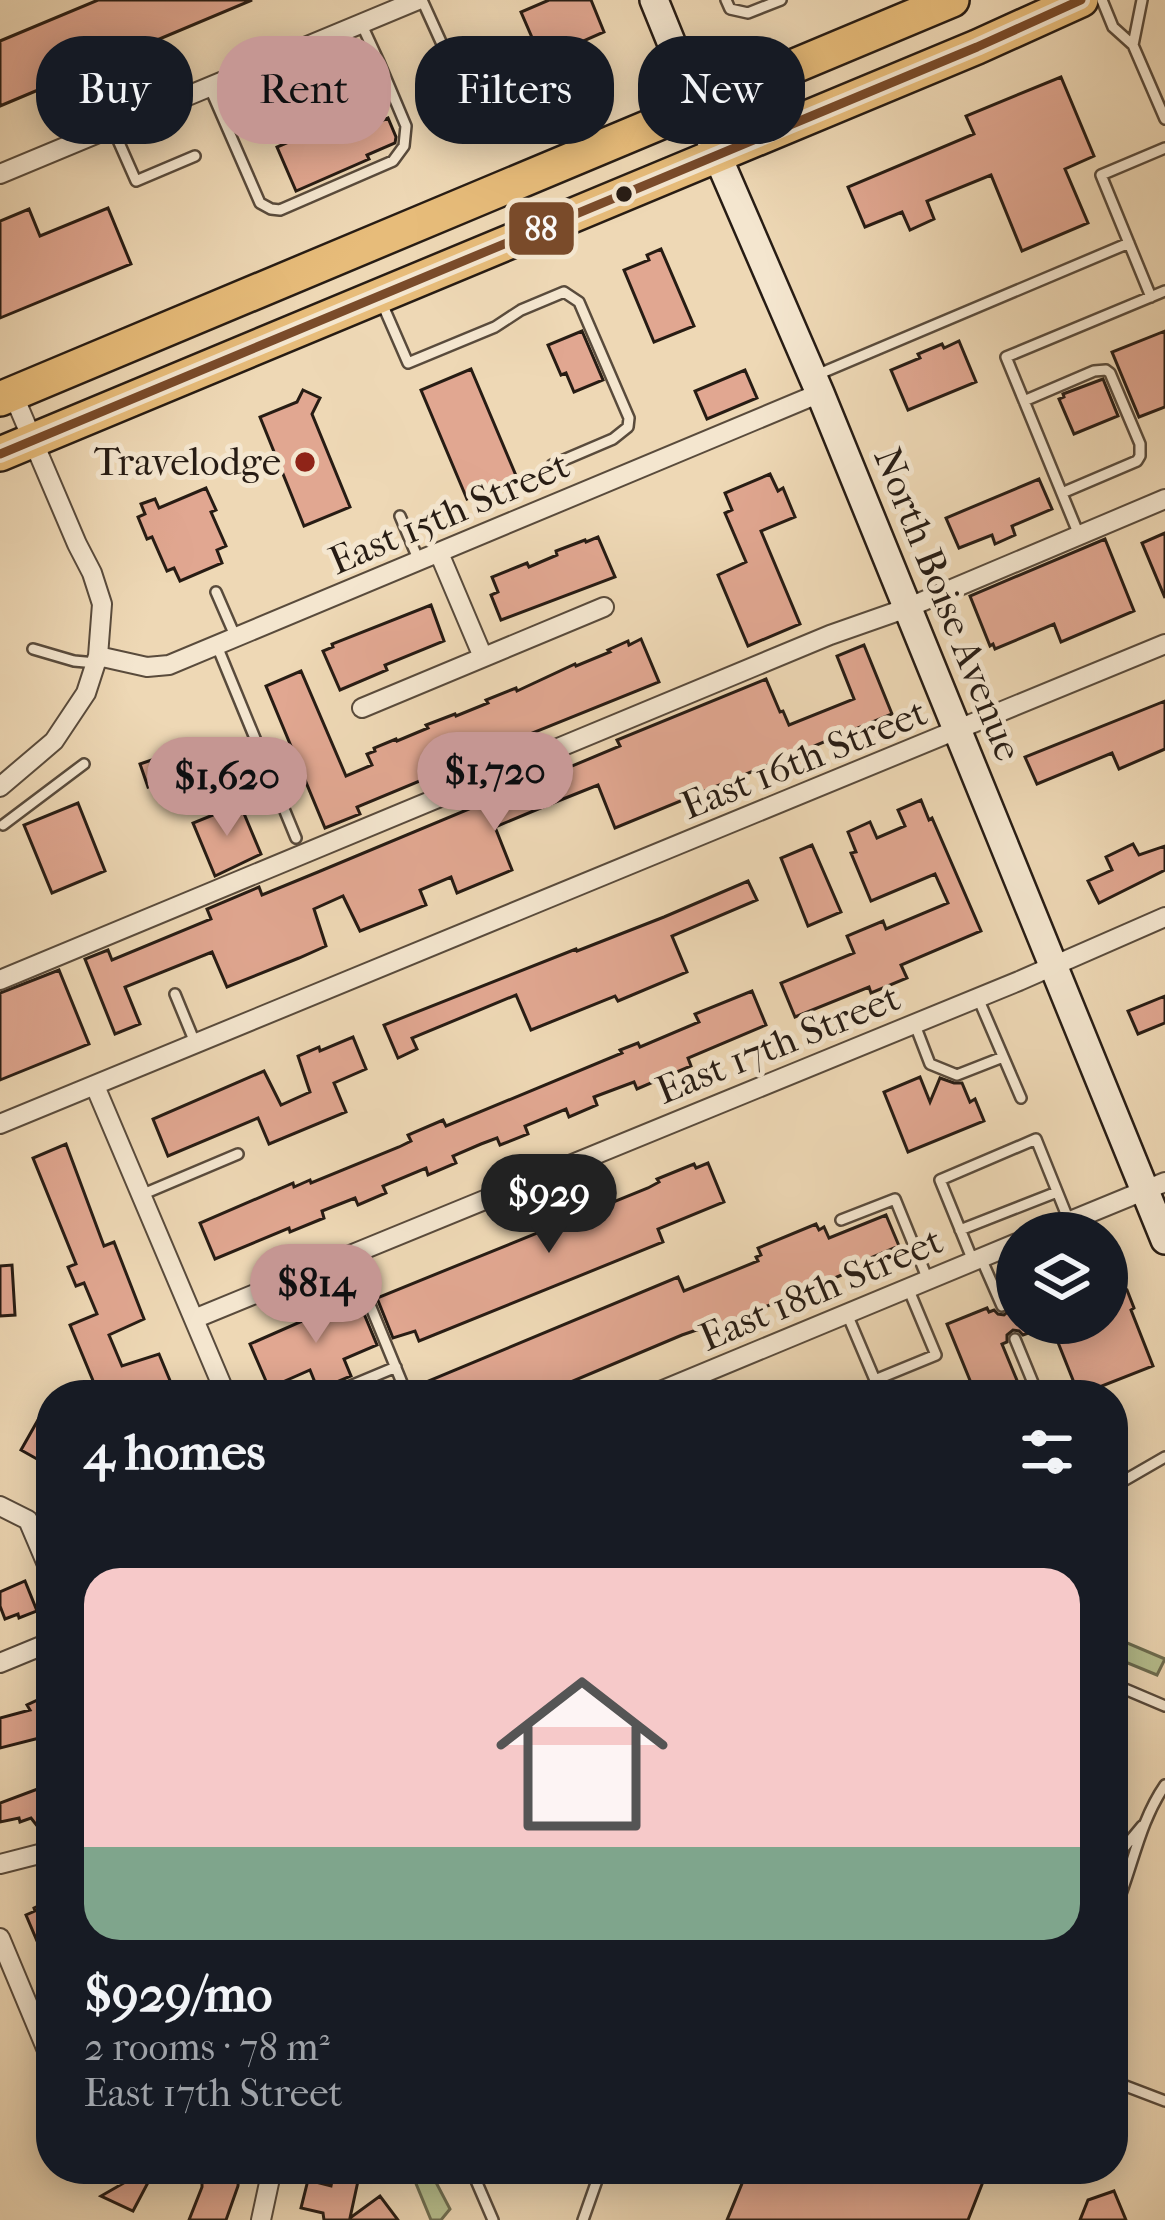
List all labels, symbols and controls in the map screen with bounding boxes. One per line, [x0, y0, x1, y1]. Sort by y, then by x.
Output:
chip: Buy [36, 36, 193, 144]
chip: Rent [217, 36, 391, 144]
chip: Filters [415, 36, 614, 144]
chip: New [638, 36, 805, 144]
unlabelled marker [613, 183, 635, 205]
line badge: 88 [507, 200, 576, 257]
text: 88 [524, 210, 558, 249]
place label: Travelodge [94, 439, 281, 485]
street label: North Boise Avenue [864, 441, 1032, 767]
street label: East 15th Street [322, 442, 576, 584]
marker: Travelodge [292, 449, 318, 475]
street label: East 16th Street [675, 689, 933, 829]
pin: $1,720 [397, 732, 593, 834]
pin: $1,620 [129, 737, 325, 839]
text: $1,720 [444, 748, 546, 794]
text: $1,620 [174, 753, 280, 799]
street label: East 17th Street [650, 974, 906, 1114]
pin: $929 [478, 1154, 620, 1256]
text: $929 [508, 1170, 590, 1216]
map controls [996, 1212, 1128, 1344]
button: layers [996, 1212, 1128, 1344]
street label: East 18th Street [693, 1217, 949, 1361]
pin: $814 [245, 1244, 387, 1346]
text: $814 [277, 1260, 355, 1306]
icon: filters [1014, 1419, 1080, 1485]
text: 4 homes [84, 1422, 265, 1482]
icon: home [474, 1646, 690, 1862]
text: $929/mo [84, 1964, 272, 2024]
text: 2 rooms · 78 m² [84, 2024, 330, 2070]
text: East 17th Street [84, 2070, 342, 2116]

